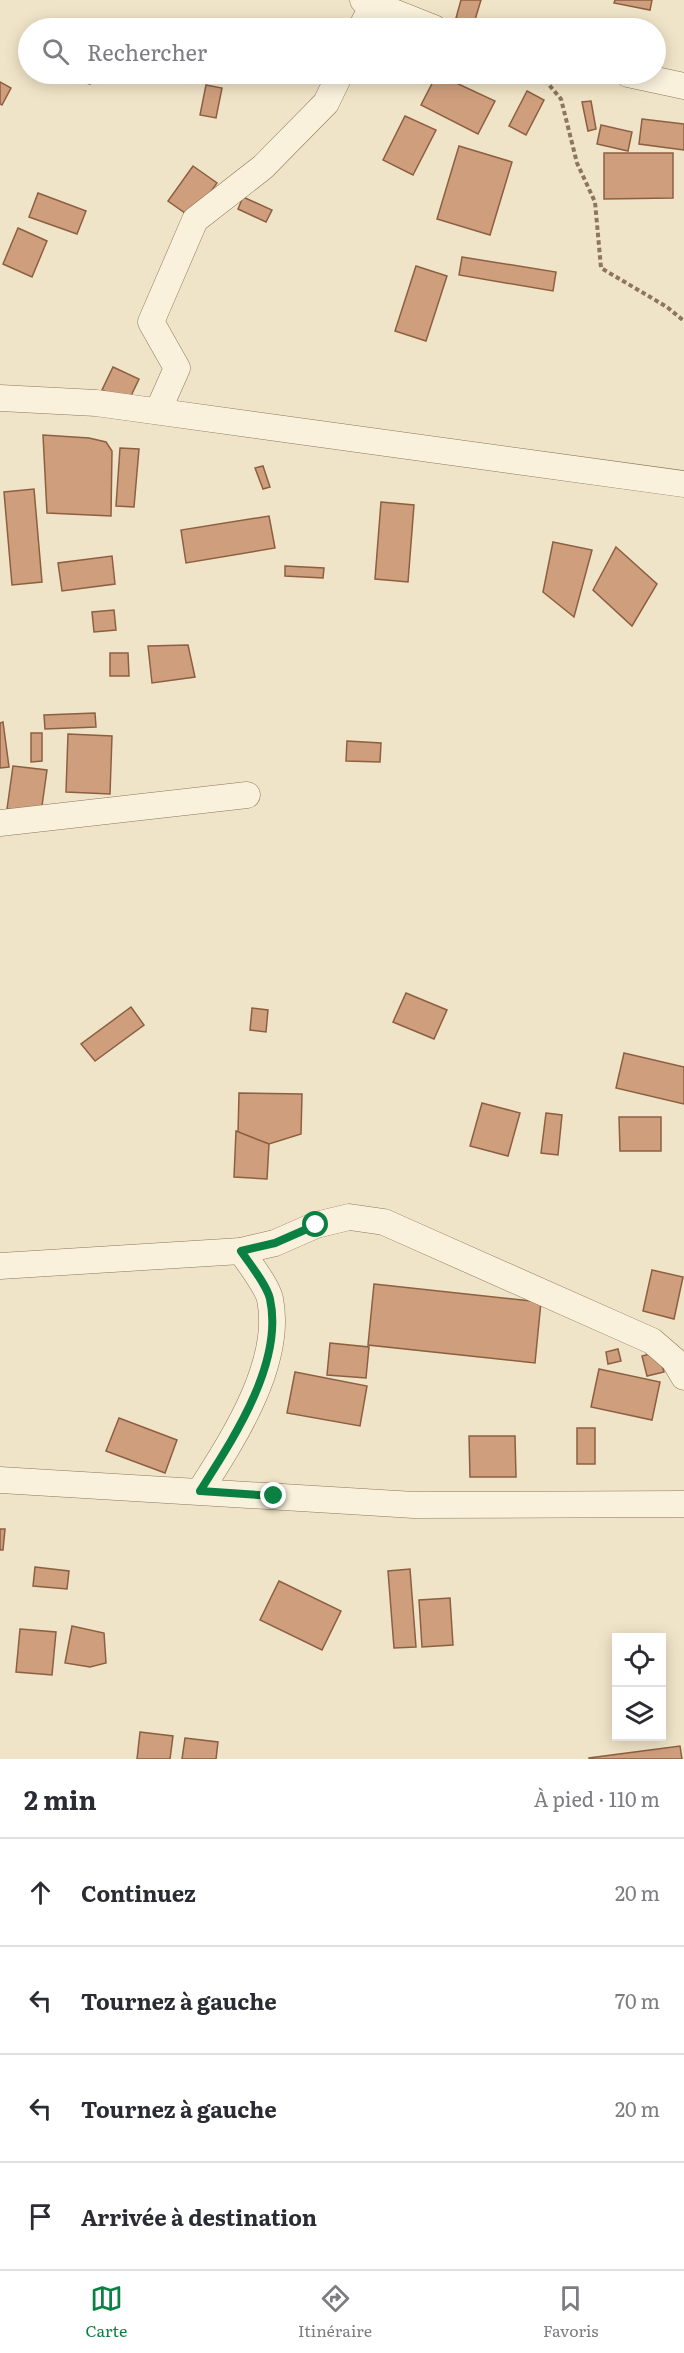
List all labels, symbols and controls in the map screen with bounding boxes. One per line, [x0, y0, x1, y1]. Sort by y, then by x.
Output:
search box [18, 18, 666, 84]
icon: search [39, 35, 72, 68]
text: Rechercher [87, 35, 207, 68]
route start [302, 1211, 328, 1237]
route end [260, 1482, 286, 1508]
map controls [612, 1633, 666, 1741]
button: locate [612, 1633, 666, 1687]
button: layers [612, 1687, 666, 1741]
text: 2 min [24, 1779, 97, 1818]
text: À pied · 110 m [534, 1783, 660, 1813]
icon: ahead [24, 1876, 57, 1909]
text: Continuez [81, 1876, 196, 1909]
text: 20 m [615, 1877, 660, 1907]
icon: left [24, 1984, 57, 2017]
text: Tournez à gauche [81, 1984, 277, 2017]
text: 70 m [615, 1985, 660, 2015]
icon: left [24, 2092, 57, 2125]
text: Tournez à gauche [81, 2092, 277, 2125]
text: 20 m [615, 2093, 660, 2123]
icon: arrive [24, 2200, 57, 2233]
text: Arrivée à destination [81, 2200, 317, 2233]
tab: Carte [85, 2282, 127, 2342]
tab: Itinéraire [298, 2282, 372, 2342]
tab: Favoris [543, 2282, 599, 2342]

